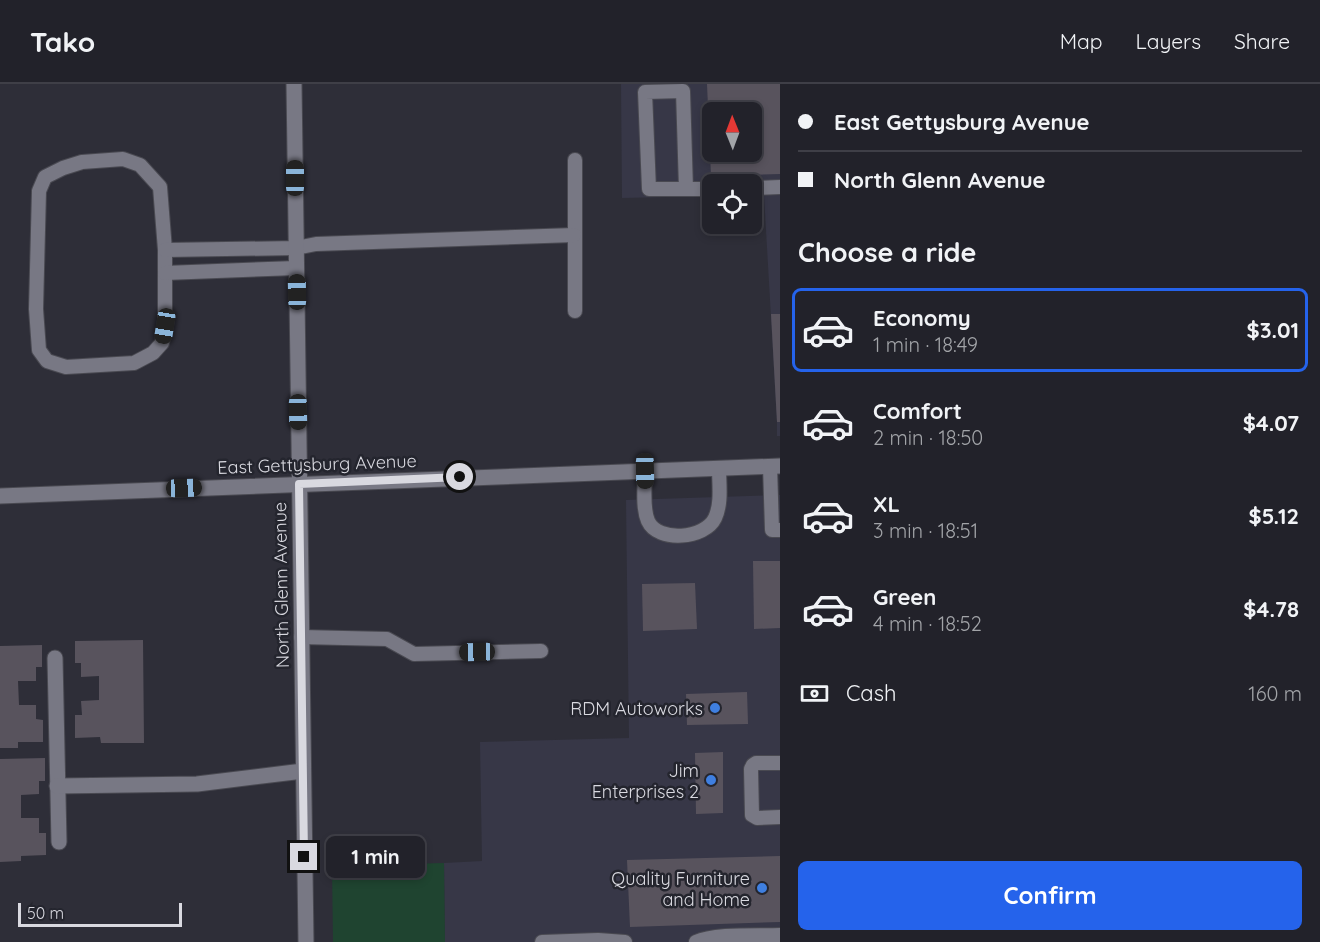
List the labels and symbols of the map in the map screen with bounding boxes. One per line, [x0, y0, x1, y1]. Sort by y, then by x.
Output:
north arrow [702, 102, 762, 162]
car [286, 160, 304, 196]
car [288, 274, 306, 310]
car [153, 307, 177, 345]
car [289, 394, 307, 430]
street label: East Gettysburg Avenue [217, 449, 417, 479]
car [636, 453, 654, 489]
route start [446, 463, 473, 490]
car [166, 478, 202, 498]
street label: North Glenn Avenue [268, 502, 294, 668]
car [459, 643, 495, 661]
place label: RDM Autoworks [570, 697, 703, 720]
marker: RDM Autoworks [708, 701, 722, 715]
place label: Jim Enterprises 2 [592, 759, 699, 803]
marker: Jim Enterprises 2 [704, 773, 718, 787]
callout: 1 min [325, 836, 424, 878]
route end [290, 843, 317, 870]
place label: Quality Furniture and Home [611, 867, 750, 911]
marker: Quality Furniture and Home [755, 881, 769, 895]
scale bar [18, 900, 182, 928]

